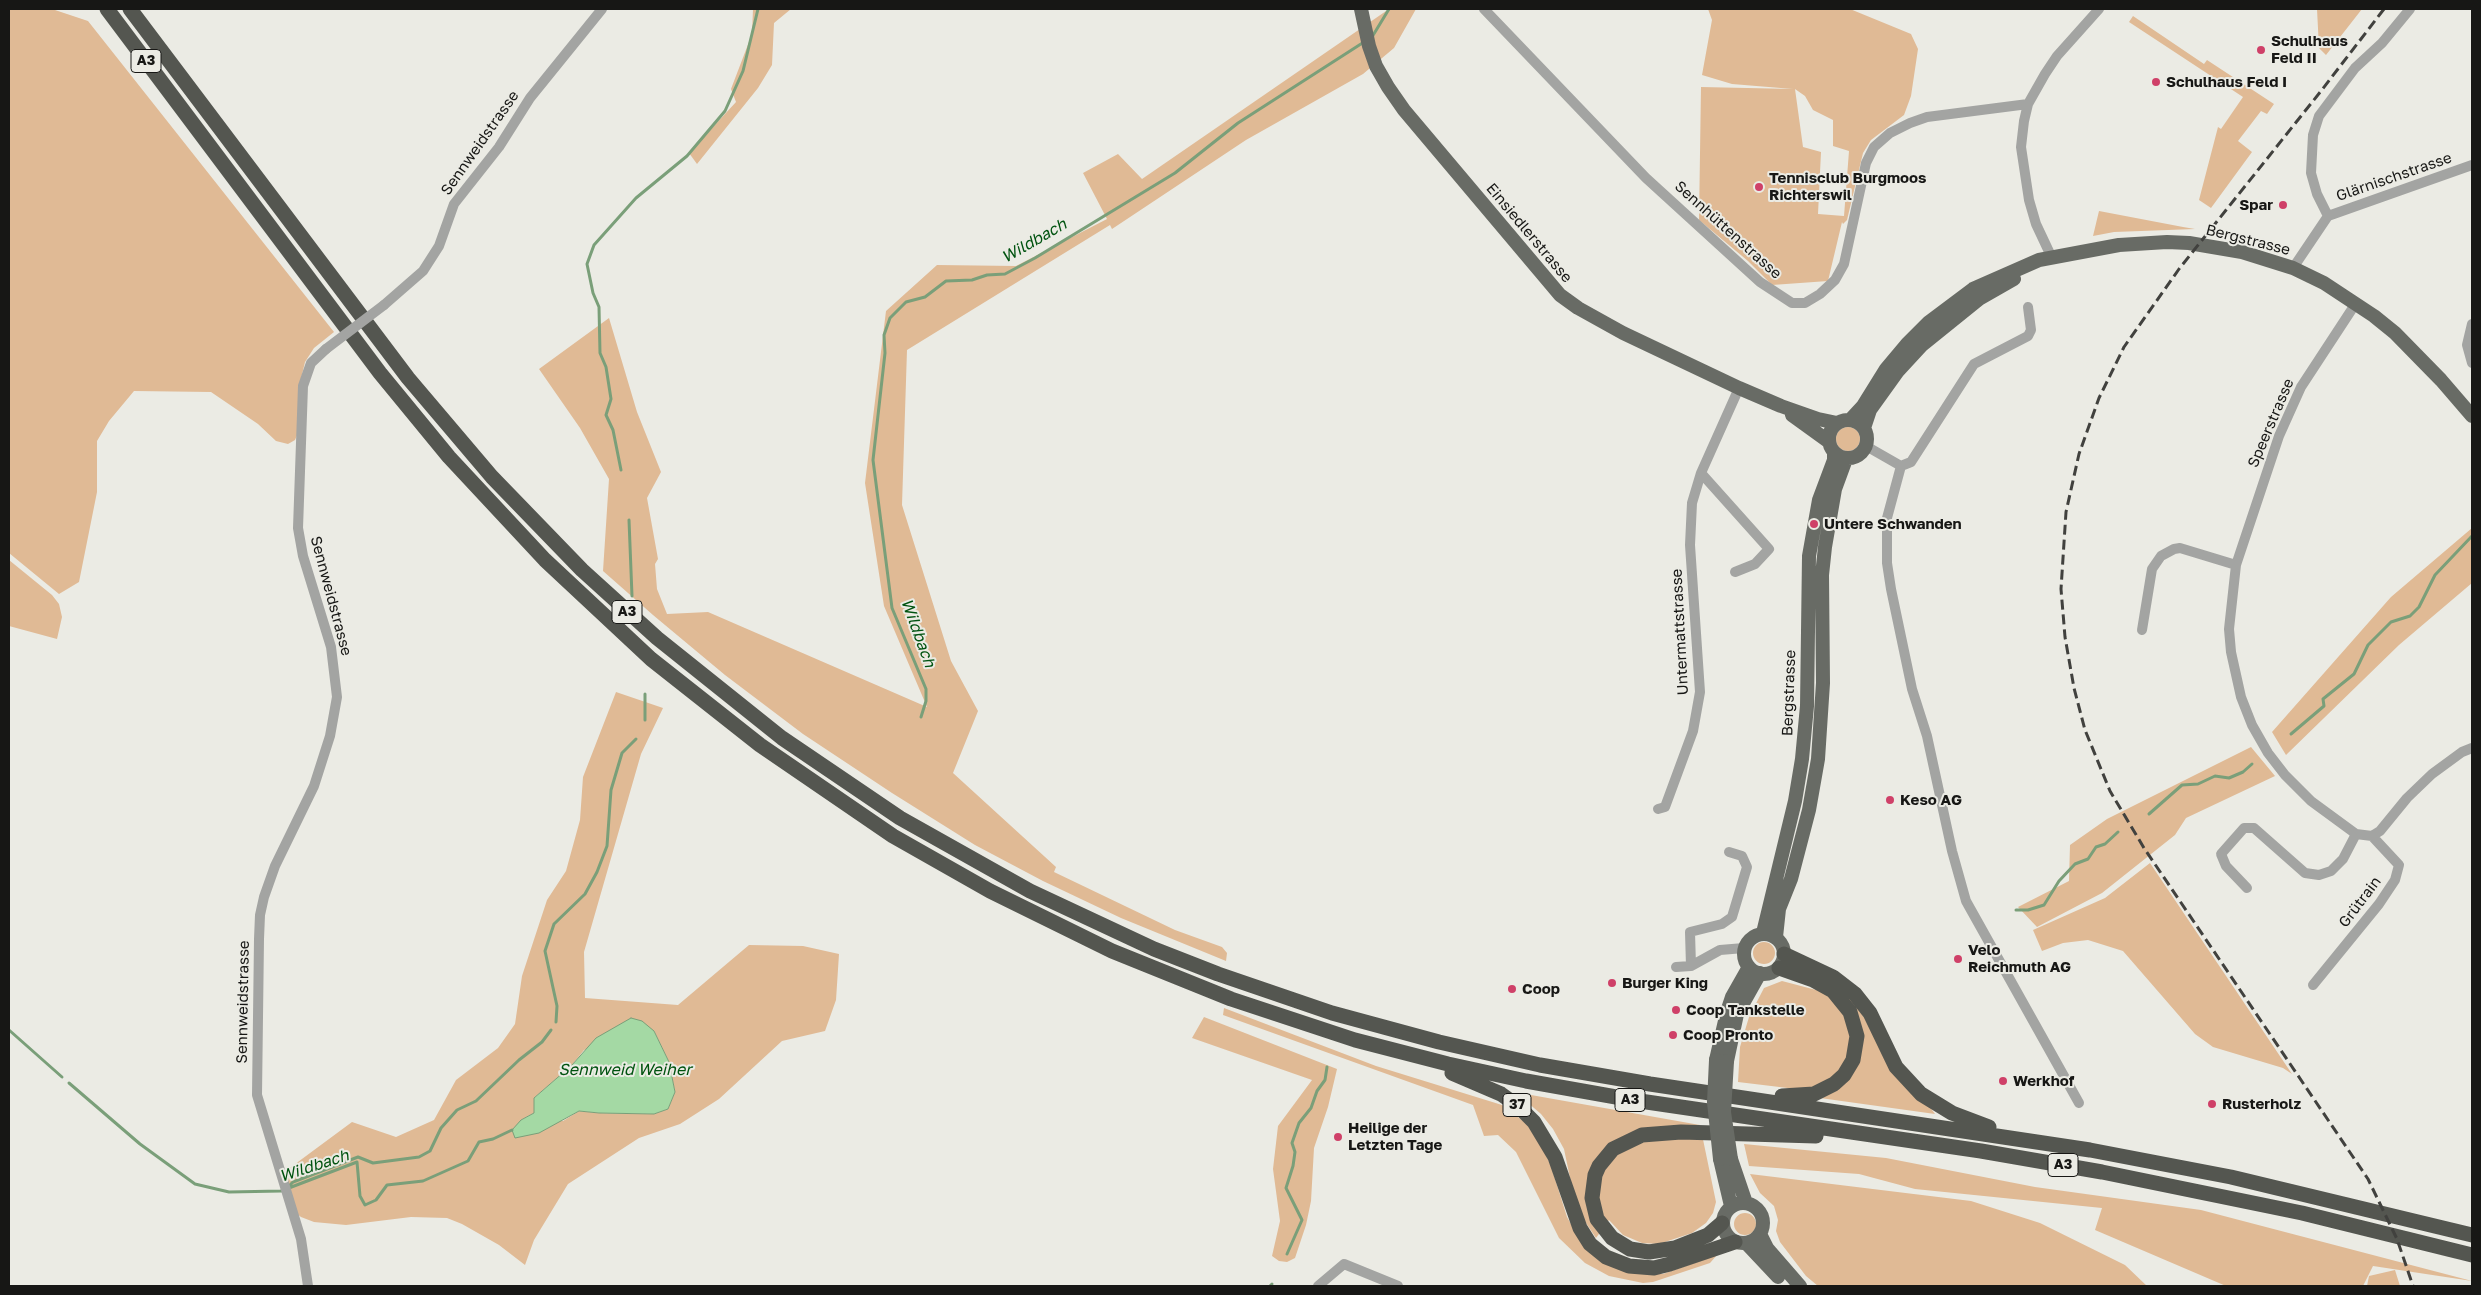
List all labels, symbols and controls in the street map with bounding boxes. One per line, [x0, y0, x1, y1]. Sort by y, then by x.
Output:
place label: Schulhaus Feld II [2271, 32, 2348, 67]
marker: Schulhaus Feld II [2255, 44, 2267, 56]
road number: A3 [131, 49, 161, 72]
place label: Schulhaus Feld I [2166, 73, 2287, 91]
marker: Schulhaus Feld I [2150, 76, 2162, 88]
street label: Sennweidstrasse [437, 87, 523, 199]
street label: Glärnischstrasse [2334, 149, 2454, 205]
place label: Tennisclub Burgmoos Richterswil [1769, 169, 1926, 204]
street label: Sennhüttenstrasse [1671, 177, 1785, 283]
street label: Einsiedlerstrasse [1482, 180, 1576, 286]
marker: Tennisclub Burgmoos Richterswil [1753, 181, 1765, 193]
place label: Spar [2239, 196, 2273, 214]
marker: Spar [2277, 199, 2289, 211]
water label: Wildbach [998, 215, 1070, 267]
street label: Bergstrasse [2204, 221, 2292, 259]
street label: Speerstrasse [2244, 376, 2298, 470]
place label: Untere Schwanden [1824, 515, 1962, 533]
marker: Untere Schwanden [1808, 518, 1820, 530]
street label: Sennweidstrasse [306, 534, 356, 658]
street label: Untermattstrasse [1668, 568, 1692, 696]
water label: Wildbach [897, 596, 939, 670]
road number: A3 [612, 600, 642, 624]
street label: Bergstrasse [1778, 650, 1800, 736]
place label: Keso AG [1900, 791, 1962, 809]
marker: Keso AG [1884, 794, 1896, 806]
street label: Grütrain [2335, 873, 2385, 931]
street label: Sennweidstrasse [233, 940, 253, 1064]
place label: Velo Reichmuth AG [1968, 941, 2071, 976]
marker: Velo Reichmuth AG [1952, 953, 1964, 965]
place label: Burger King [1622, 974, 1708, 992]
marker: Burger King [1606, 977, 1618, 989]
place label: Coop [1522, 980, 1560, 998]
marker: Coop [1506, 983, 1518, 995]
place label: Coop Tankstelle [1686, 1001, 1805, 1019]
marker: Coop Tankstelle [1670, 1004, 1682, 1016]
place label: Coop Pronto [1683, 1026, 1773, 1044]
marker: Coop Pronto [1667, 1029, 1679, 1041]
water label: Sennweid Weiher [559, 1060, 691, 1080]
place label: Werkhof [2013, 1072, 2074, 1090]
marker: Werkhof [1997, 1075, 2009, 1087]
road number: A3 [1615, 1088, 1645, 1112]
road number: 37 [1503, 1094, 1531, 1116]
place label: Rusterholz [2222, 1095, 2301, 1113]
marker: Rusterholz [2206, 1098, 2218, 1110]
place label: Heilige der Letzten Tage [1348, 1119, 1442, 1154]
marker: Heilige der Letzten Tage [1332, 1131, 1344, 1143]
water label: Wildbach [277, 1146, 351, 1186]
road number: A3 [2048, 1154, 2078, 1176]

